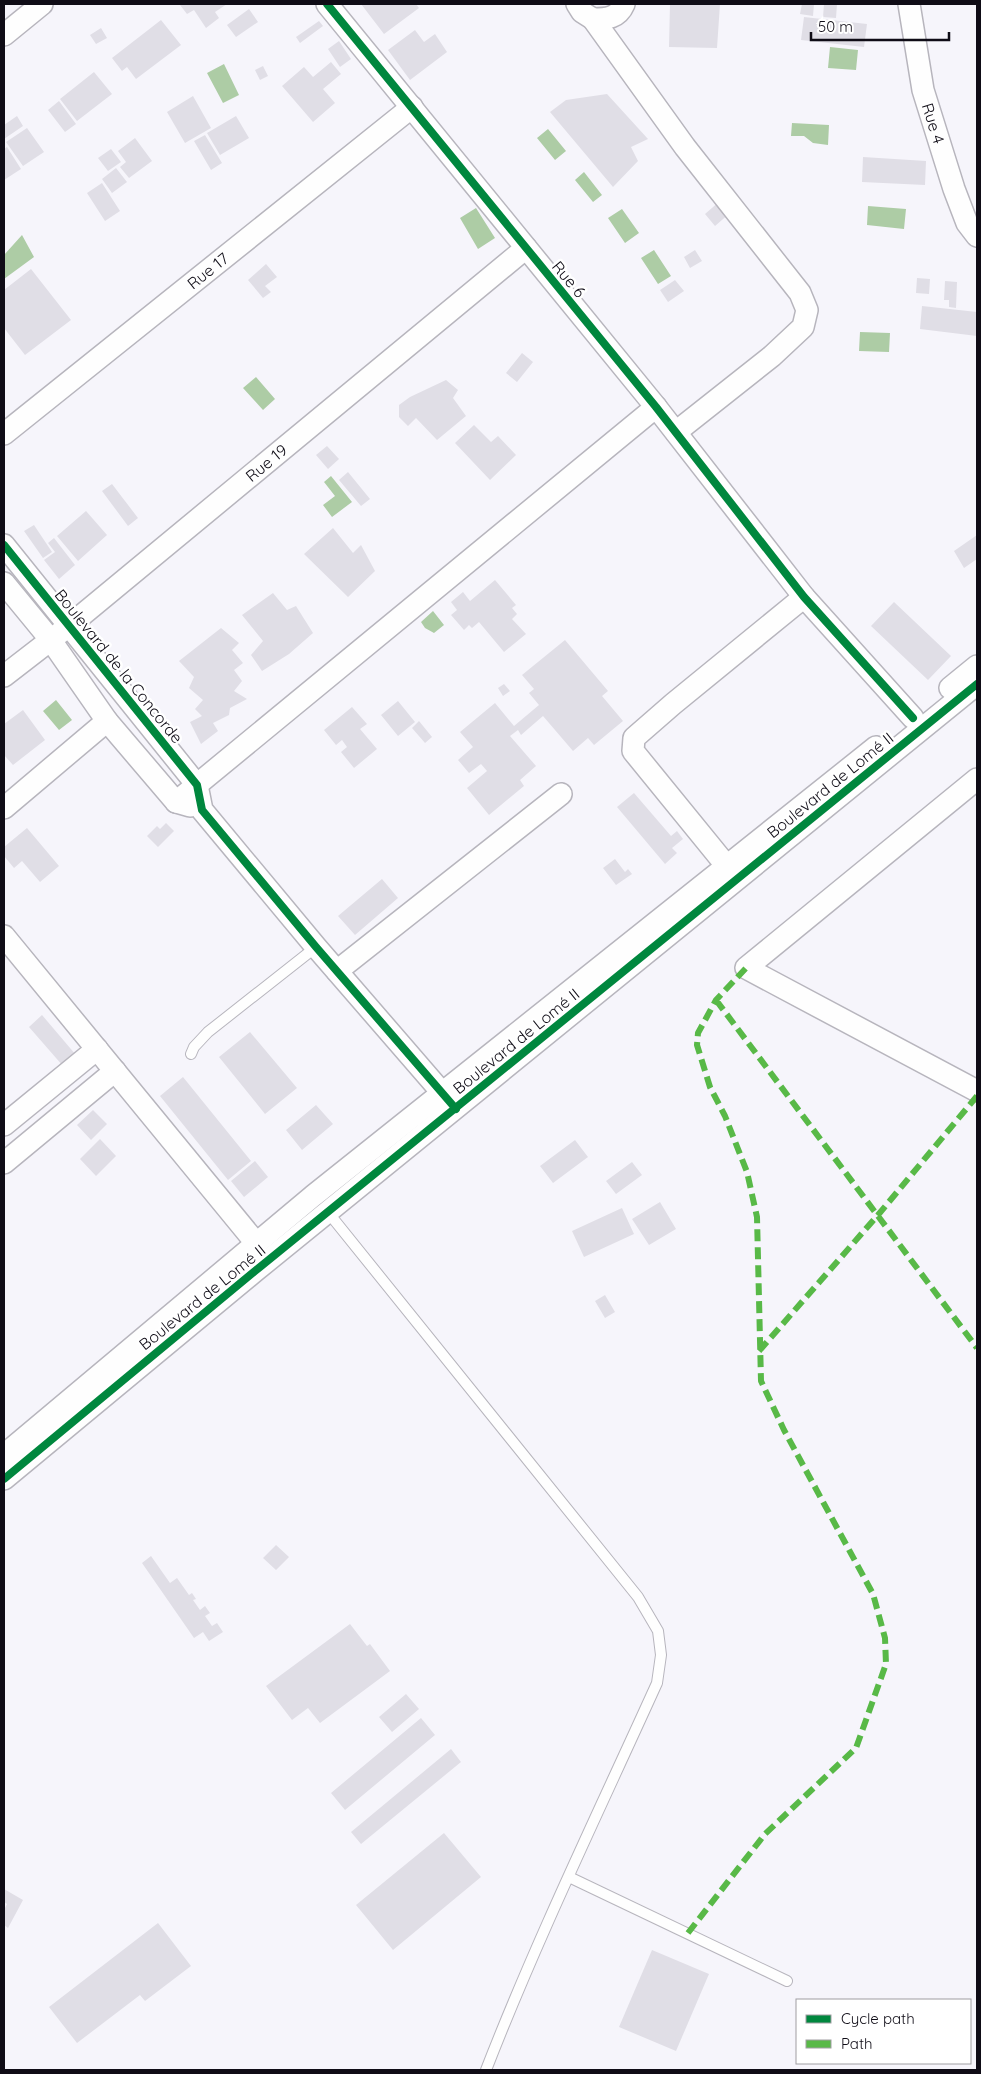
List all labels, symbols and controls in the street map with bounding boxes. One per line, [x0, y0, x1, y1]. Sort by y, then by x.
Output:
scale bar [811, 10, 948, 42]
text: 50 m [818, 17, 853, 36]
street label: Rue 4 [918, 100, 949, 146]
street label: Rue 17 [183, 248, 232, 293]
street label: Rue 6 [548, 257, 590, 302]
street label: Rue 19 [241, 440, 291, 486]
street label: Boulevard de la Concorde [51, 585, 187, 747]
street label: Boulevard de Lomé II [763, 728, 897, 842]
street label: Boulevard de Lomé II [449, 984, 583, 1098]
street label: Boulevard de Lomé II [135, 1240, 269, 1354]
legend [796, 1999, 971, 2064]
text: Cycle path [841, 2009, 915, 2028]
text: Path [841, 2034, 873, 2053]

